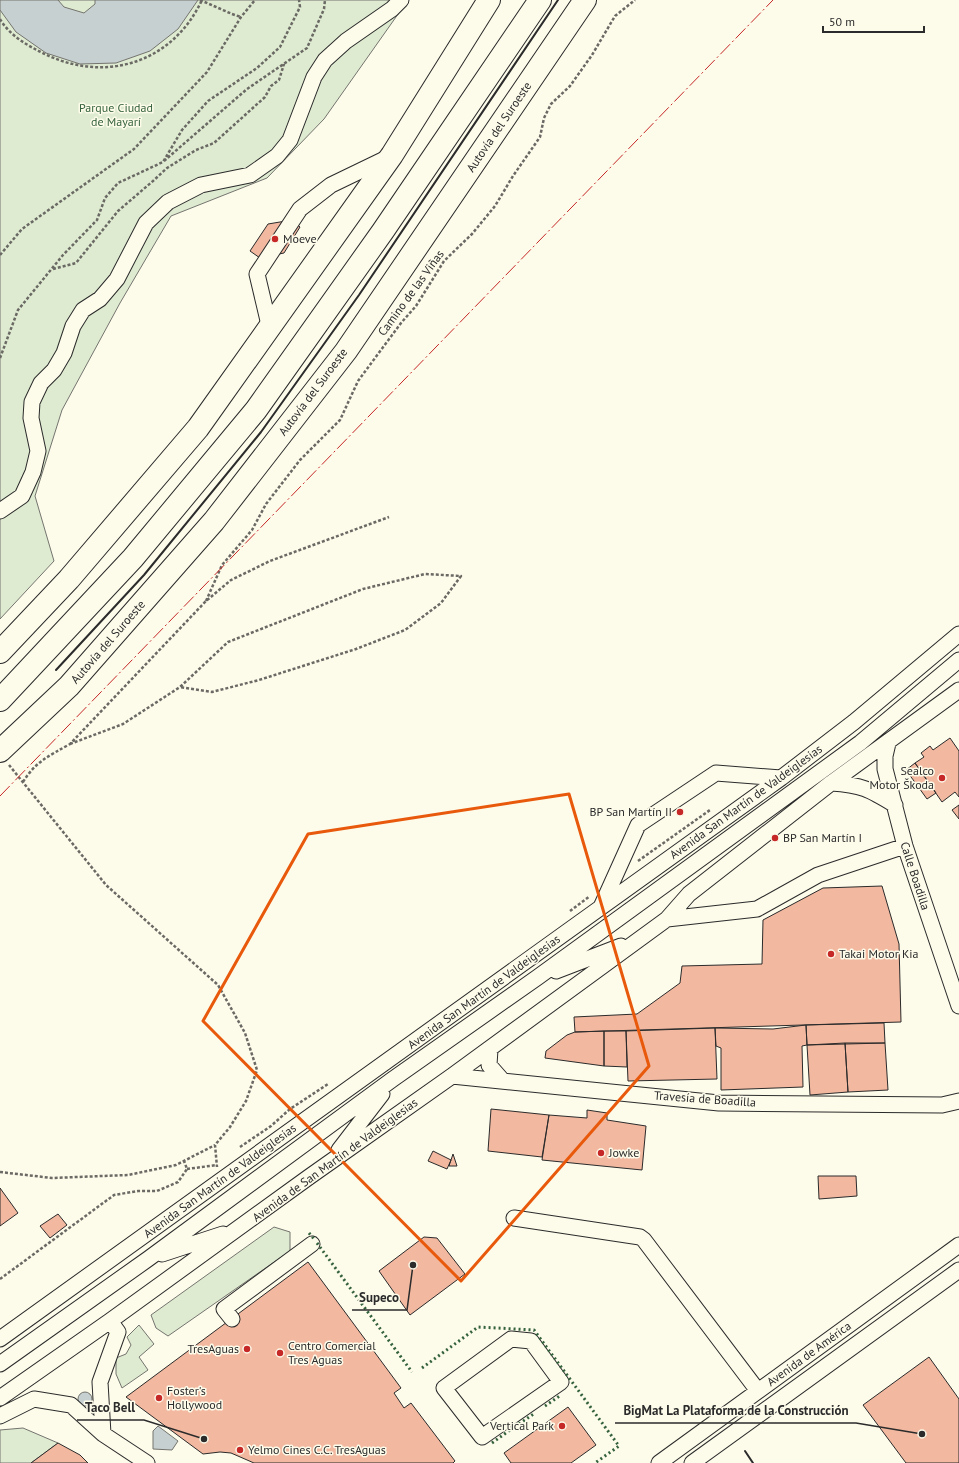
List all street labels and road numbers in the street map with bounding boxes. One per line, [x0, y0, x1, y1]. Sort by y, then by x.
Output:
street label: Autovía del Suroeste [463, 79, 534, 175]
street label: Camino de las Viñas [374, 247, 447, 339]
street label: Autovía del Suroeste [275, 345, 350, 438]
street label: Autovía del Suroeste [67, 597, 148, 686]
street label: Avenida San Martín de Valdeiglesias [666, 741, 825, 862]
street label: Calle Boadilla [897, 840, 934, 912]
street label: Avenida San Martín de Valdeiglesias [404, 931, 563, 1052]
street label: Travesía de Boadilla [653, 1087, 757, 1110]
street label: Avenida de San Martín de Valdeiglesias [249, 1095, 420, 1225]
street label: Avenida San Martín de Valdeiglesias [140, 1120, 299, 1241]
street label: Avenida de América [764, 1318, 854, 1389]

